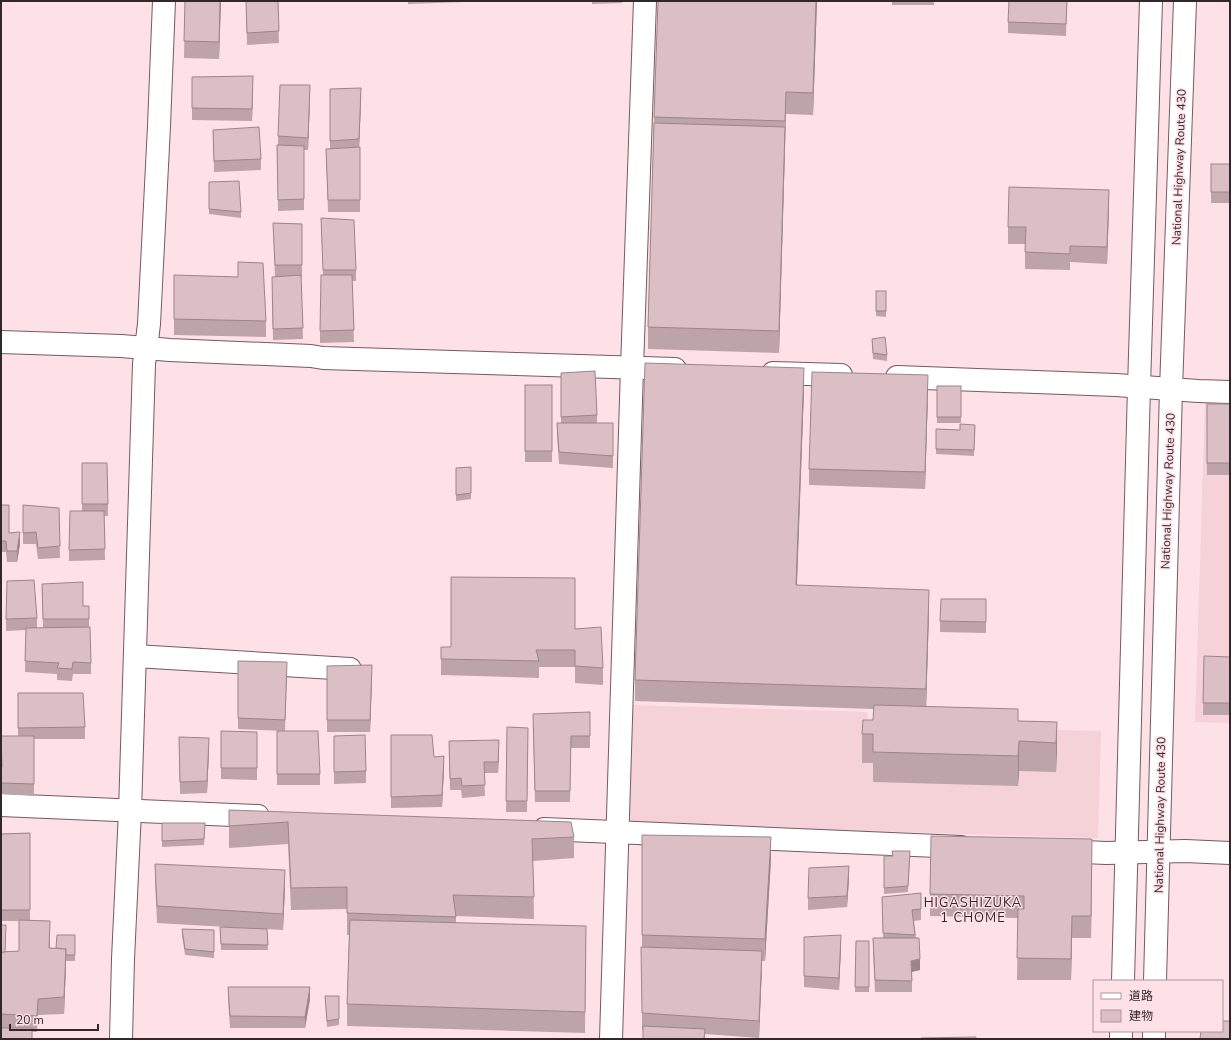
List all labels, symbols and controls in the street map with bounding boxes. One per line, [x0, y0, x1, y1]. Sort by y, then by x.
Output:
street label: National Highway Route 430 [1168, 89, 1190, 245]
street label: National Highway Route 430 [1157, 413, 1179, 569]
street label: National Highway Route 430 [1151, 737, 1169, 893]
district label: HIGASHIZUKA 1 CHOME [924, 894, 1022, 927]
legend [1093, 980, 1223, 1032]
text: 道路 [1129, 988, 1153, 1004]
scale bar [10, 1006, 98, 1032]
text: 建物 [1129, 1008, 1153, 1024]
text: 20 m [16, 1012, 44, 1028]

